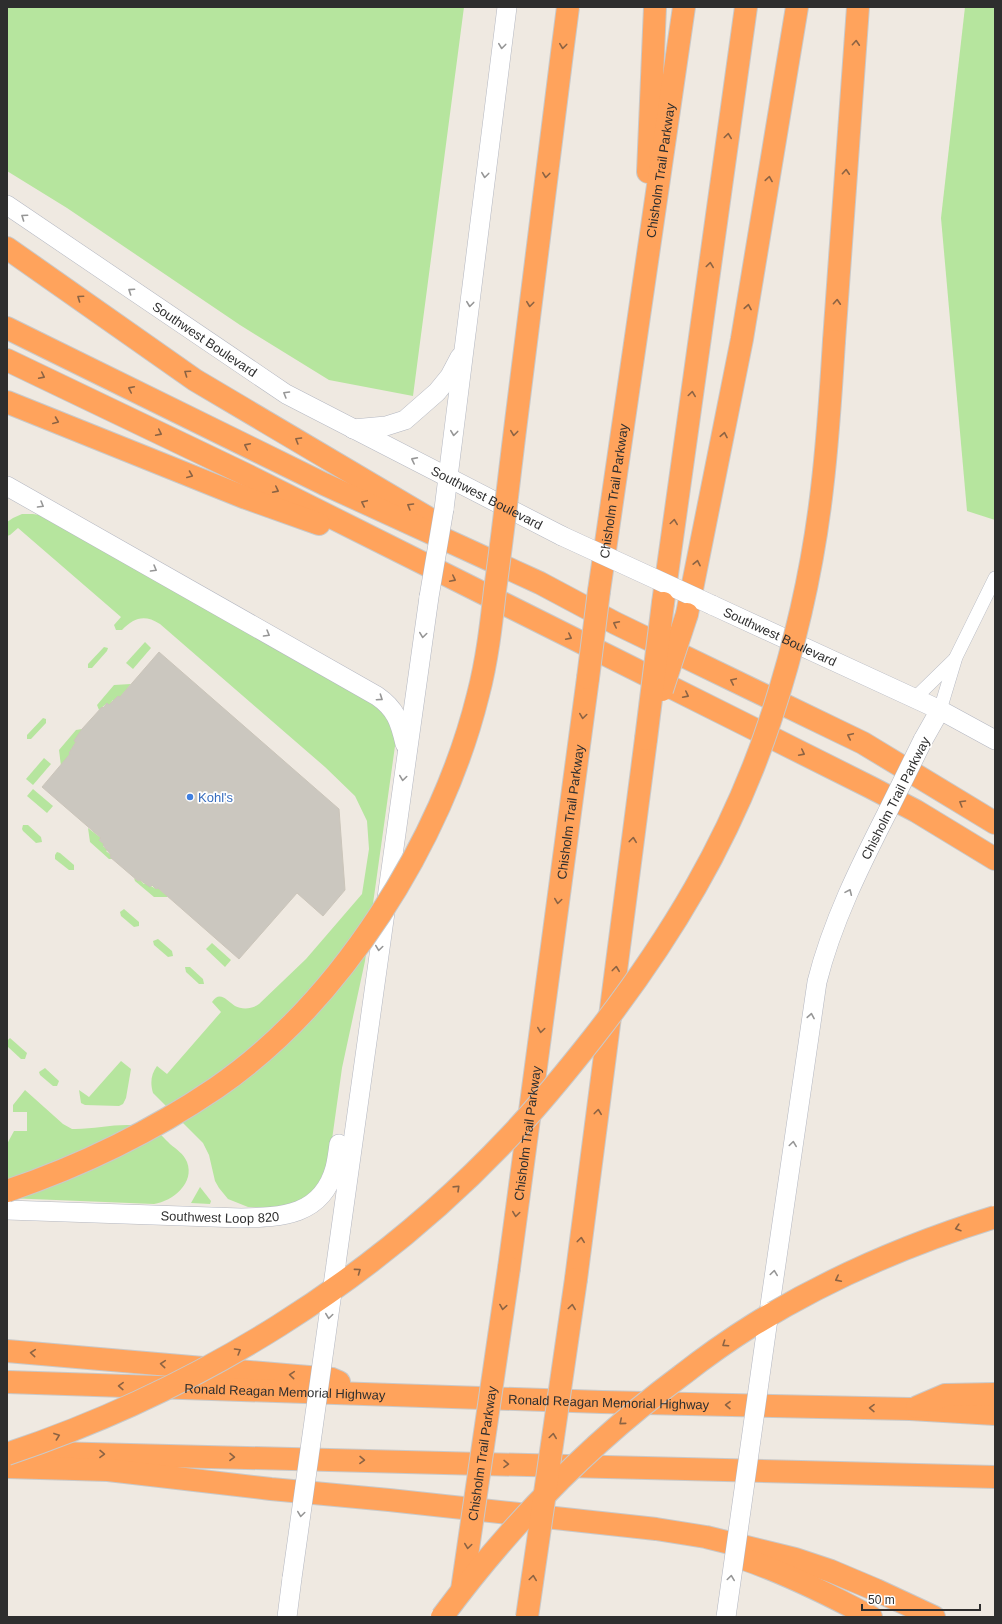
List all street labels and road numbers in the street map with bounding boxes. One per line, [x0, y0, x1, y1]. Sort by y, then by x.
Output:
street label: Chisholm Trail Parkway [643, 102, 678, 239]
street label: Southwest Boulevard [149, 299, 260, 380]
street label: Chisholm Trail Parkway [597, 422, 631, 559]
street label: Southwest Boulevard [429, 463, 545, 533]
street label: Southwest Boulevard [721, 604, 839, 669]
street label: Chisholm Trail Parkway [858, 734, 933, 862]
street label: Chisholm Trail Parkway [554, 743, 587, 880]
street label: Chisholm Trail Parkway [511, 1064, 544, 1202]
street label: Southwest Loop 820 [160, 1208, 280, 1226]
street label: Ronald Reagan Memorial Highway [184, 1381, 386, 1403]
street label: Chisholm Trail Parkway [465, 1385, 500, 1522]
street label: Ronald Reagan Memorial Highway [508, 1392, 710, 1412]

